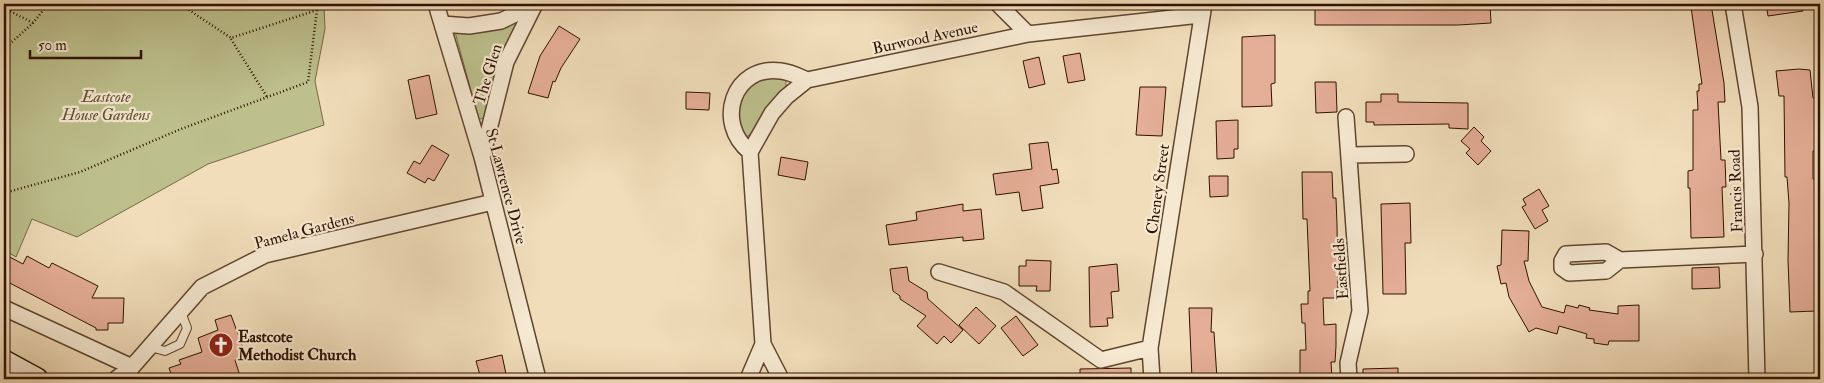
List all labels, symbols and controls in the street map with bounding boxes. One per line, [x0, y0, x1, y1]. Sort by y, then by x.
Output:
street label: Burwood Avenue [871, 17, 980, 59]
scale bar [30, 28, 141, 60]
text: 50 m [38, 36, 67, 55]
street label: The Glen [469, 41, 507, 107]
park label: Eastcote House Gardens [61, 87, 151, 125]
street label: St Lawrence Drive [481, 126, 531, 247]
street label: Cheney Street [1142, 143, 1174, 235]
street label: Francis Road [1725, 149, 1747, 233]
street label: Pamela Gardens [252, 208, 357, 254]
street label: Eastfields [1329, 237, 1353, 300]
place label: Eastcote Methodist Church [237, 327, 357, 365]
church icon: Eastcote Methodist Church [208, 332, 234, 358]

